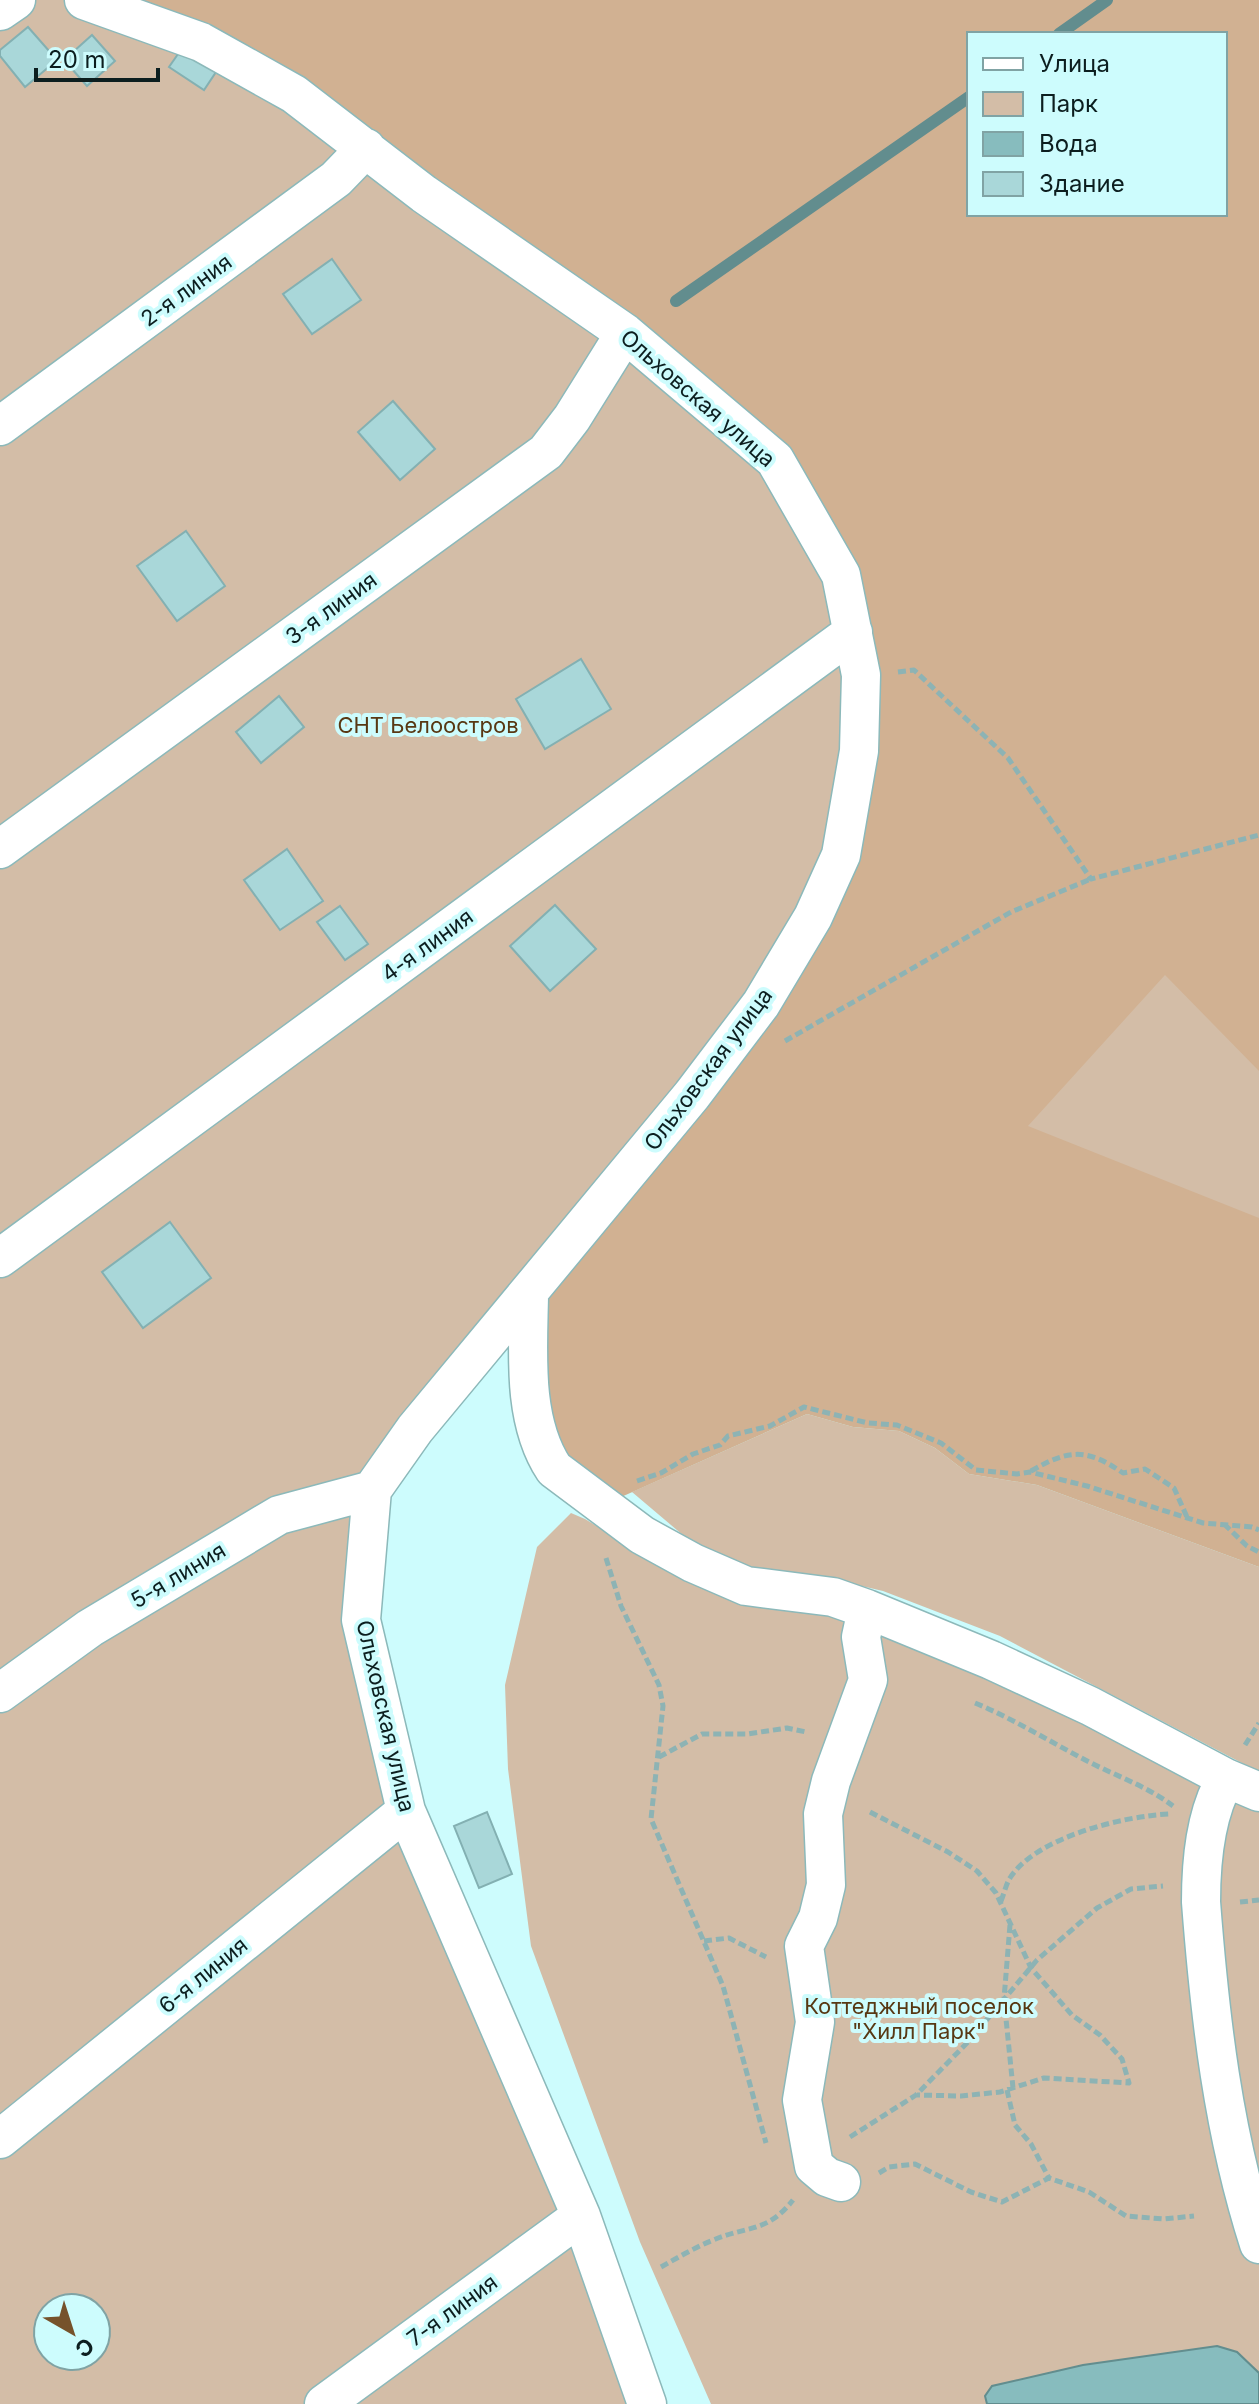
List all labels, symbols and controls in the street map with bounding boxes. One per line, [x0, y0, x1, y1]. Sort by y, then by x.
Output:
scale bar [36, 32, 158, 82]
legend [967, 32, 1227, 216]
text: 20 m [48, 45, 106, 74]
text: Улица [1039, 49, 1110, 78]
text: Парк [1039, 89, 1098, 118]
text: Вода [1039, 129, 1098, 158]
text: Здание [1039, 169, 1125, 198]
street label: 2-я линия [136, 248, 236, 332]
street label: Ольховская улица [615, 324, 781, 472]
street label: 3-я линия [280, 566, 382, 650]
park label: СНТ Белоостров [337, 712, 519, 738]
street label: 4-я линия [376, 903, 478, 987]
street label: Ольховская улица [639, 983, 777, 1155]
street label: 5-я линия [126, 1537, 230, 1613]
street label: Ольховская улица [351, 1618, 421, 1814]
street label: 6-я линия [154, 1932, 252, 2018]
park label: Коттеджный поселок "Хилл Парк" [804, 1993, 1034, 2044]
street label: 7-я линия [402, 2269, 502, 2351]
north arrow [32, 2292, 112, 2372]
text: С [70, 2332, 99, 2363]

